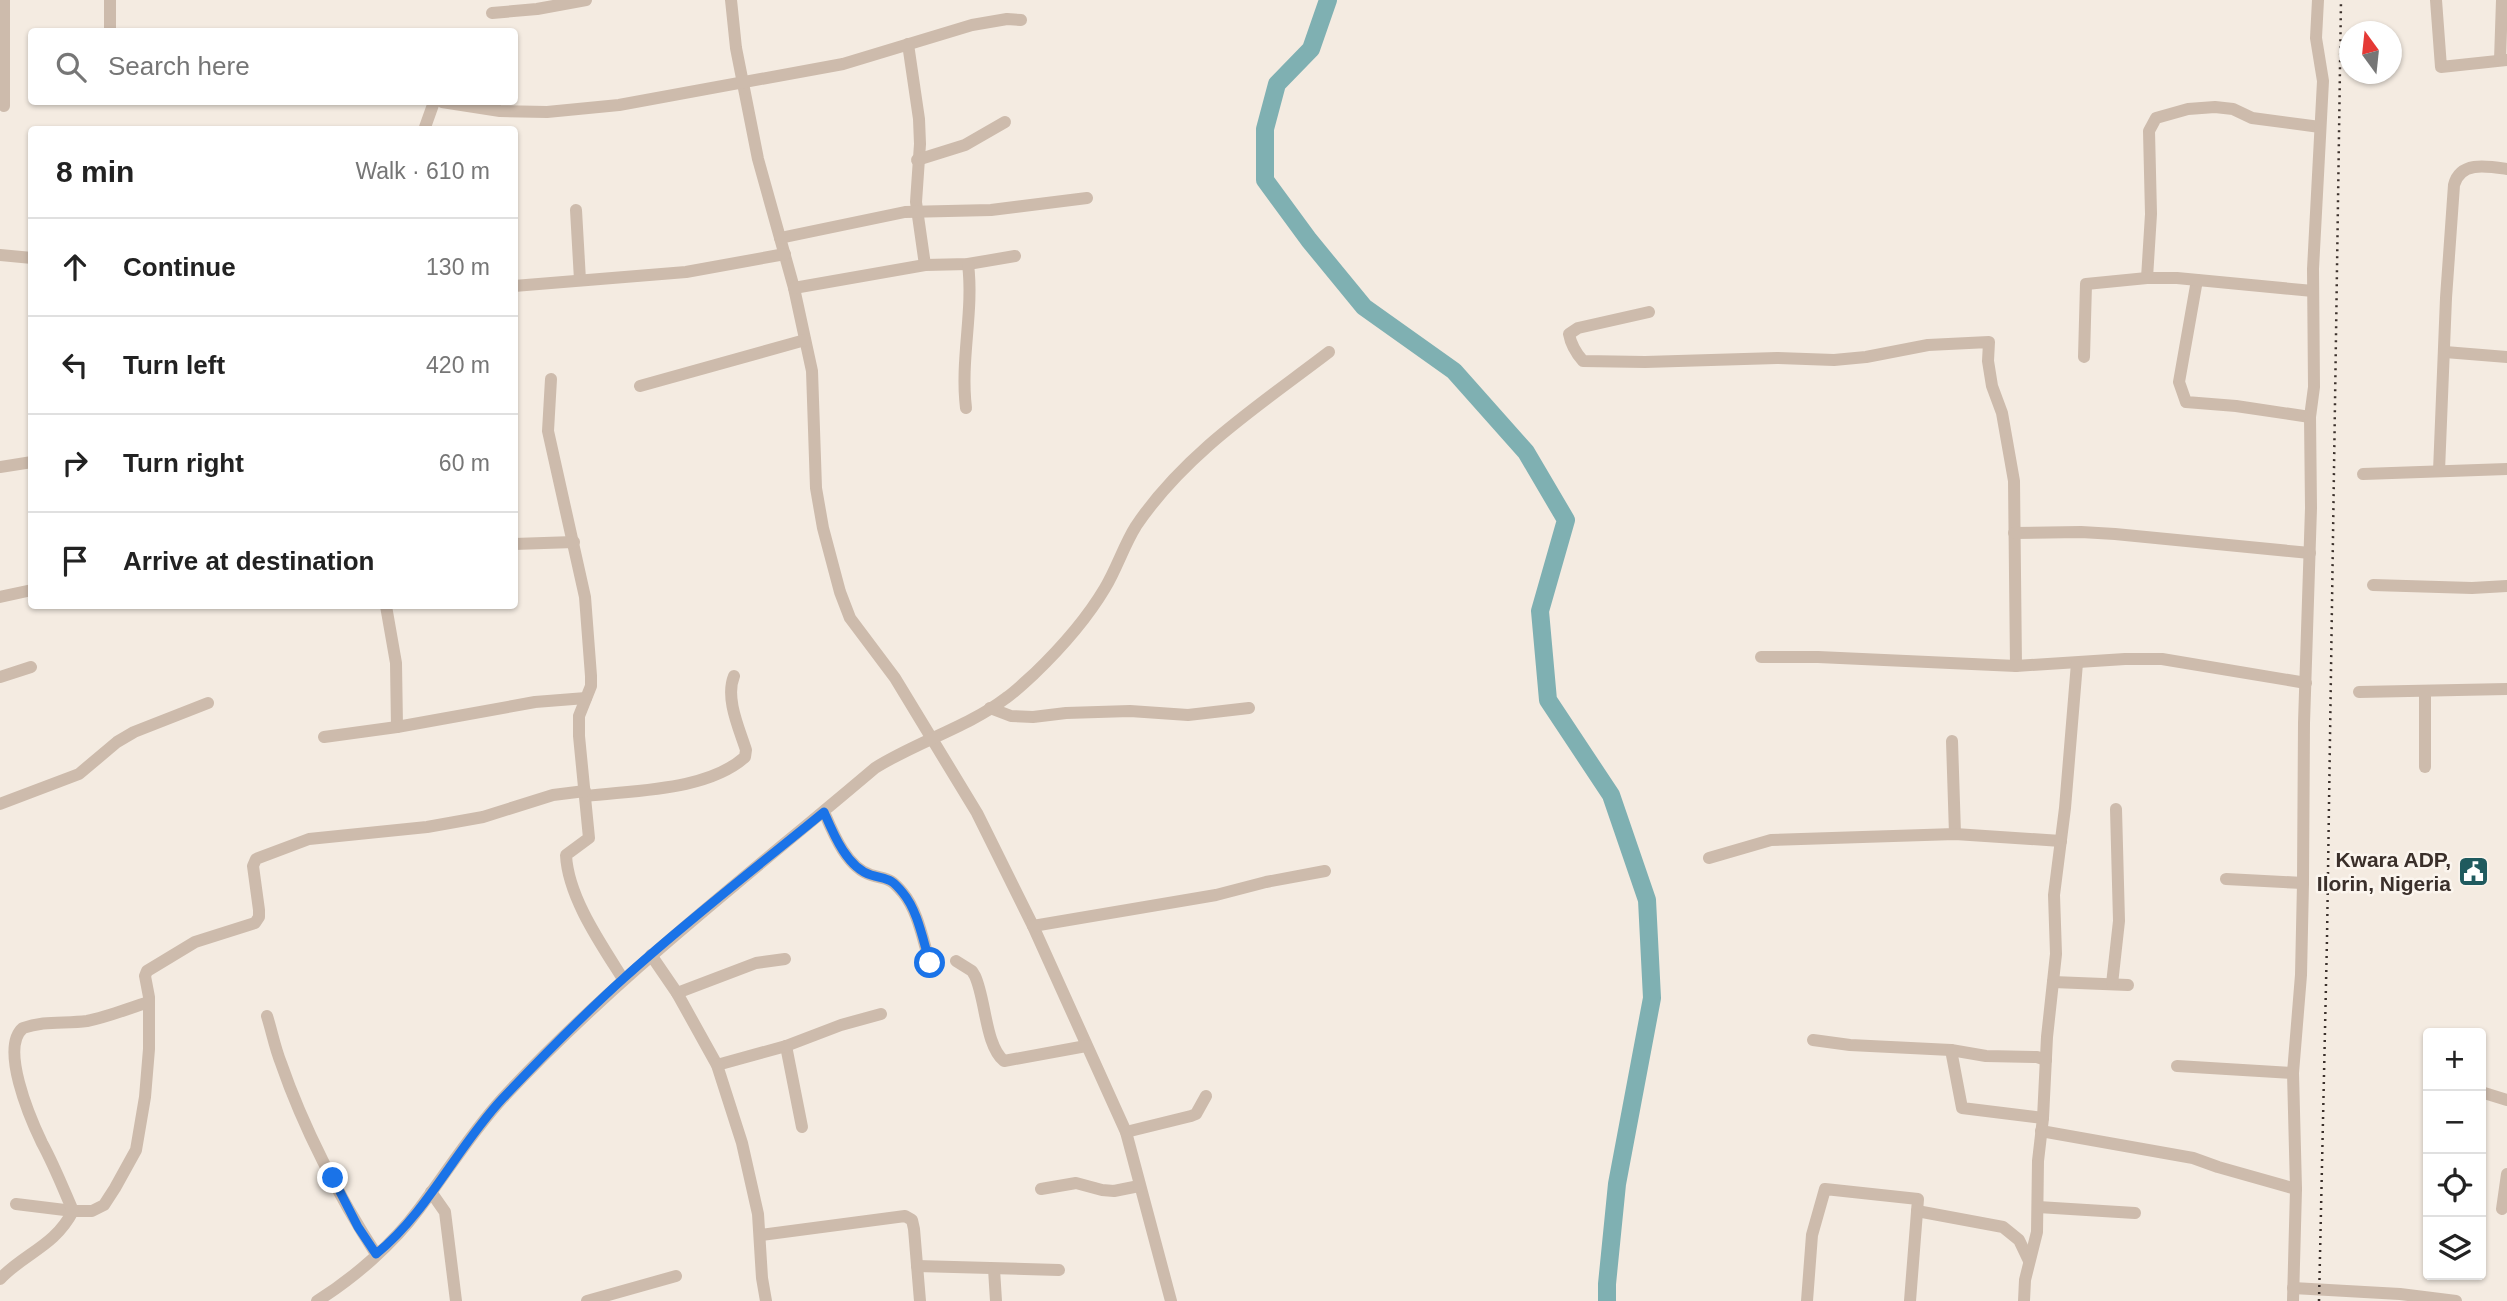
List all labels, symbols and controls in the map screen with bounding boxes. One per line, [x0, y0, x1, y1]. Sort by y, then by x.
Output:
north arrow [2339, 21, 2402, 84]
search box [28, 28, 518, 105]
icon: search [52, 48, 90, 86]
text: Search here [108, 51, 250, 81]
text: 8 min [56, 155, 134, 188]
text: Walk · 610 m [355, 158, 490, 184]
icon: ahead [56, 248, 94, 286]
text: Continue [123, 252, 236, 282]
text: 130 m [426, 254, 490, 280]
icon: left [56, 346, 94, 384]
text: Turn left [123, 350, 225, 380]
text: 420 m [426, 352, 490, 378]
icon: right [56, 444, 94, 482]
text: Turn right [123, 448, 244, 478]
text: 60 m [439, 450, 490, 476]
icon: arrive [56, 542, 94, 580]
text: Arrive at destination [123, 546, 374, 576]
place label: Kwara ADP, Ilorin, Nigeria [2317, 848, 2451, 895]
public building icon: Kwara ADP, Ilorin, Nigeria [2457, 854, 2491, 888]
route start [914, 947, 945, 978]
map controls [2423, 1028, 2486, 1280]
button: + [2423, 1028, 2486, 1091]
button: − [2423, 1091, 2486, 1154]
button: locate [2423, 1154, 2486, 1217]
route end [317, 1162, 348, 1193]
button: layers [2423, 1217, 2486, 1280]

